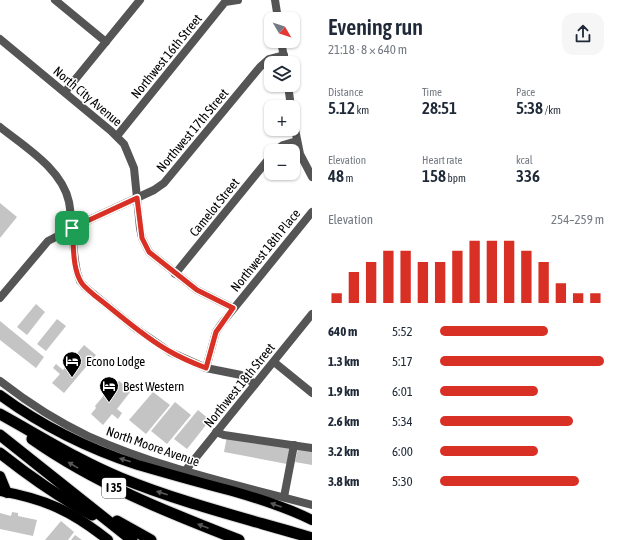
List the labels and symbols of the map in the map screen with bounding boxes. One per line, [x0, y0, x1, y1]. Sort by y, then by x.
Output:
street label: Northwest 16th Street [128, 11, 205, 101]
north arrow [264, 12, 300, 48]
street label: North City Avenue [50, 63, 125, 130]
street label: Northwest 17th Street [153, 86, 232, 175]
street label: Camelot Street [186, 175, 243, 239]
street label: Northwest 18th Place [228, 206, 303, 295]
pin [55, 211, 89, 245]
street label: Northwest 18th Street [201, 340, 278, 430]
hotel icon: Econo Lodge [61, 350, 83, 378]
place label: Econo Lodge [86, 354, 145, 369]
hotel icon: Best Western [98, 375, 120, 403]
place label: Best Western [123, 379, 184, 394]
street label: North Moore Avenue [104, 423, 202, 470]
one-way arrow [118, 457, 130, 463]
one-way arrow [68, 461, 78, 469]
road number: I 35 [102, 478, 126, 498]
one-way arrow [156, 490, 168, 496]
one-way arrow [270, 501, 282, 507]
one-way arrow [197, 522, 209, 528]

